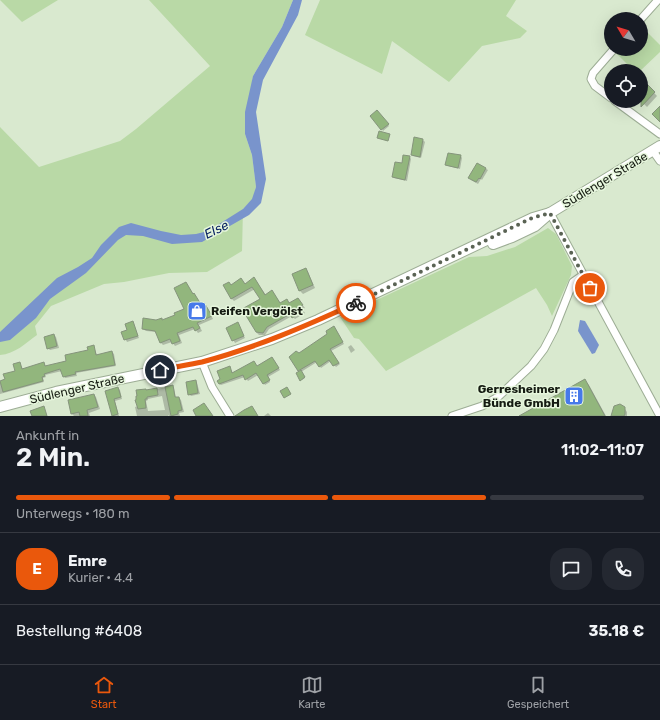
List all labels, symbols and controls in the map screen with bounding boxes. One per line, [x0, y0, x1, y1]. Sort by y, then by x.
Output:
north arrow [604, 12, 648, 56]
map controls [604, 12, 648, 108]
button: locate [604, 64, 648, 108]
street label: Südlenger Straße [560, 149, 650, 211]
water label: Else [202, 217, 231, 242]
pin [573, 271, 607, 305]
icon: bag [579, 277, 601, 299]
courier [336, 283, 376, 323]
icon: bike [345, 292, 367, 314]
shop icon: Reifen Vergölst [186, 300, 208, 322]
place label: Reifen Vergölst [211, 304, 303, 318]
pin [143, 353, 177, 387]
icon: home [149, 359, 171, 381]
street label: Südlenger Straße [28, 371, 126, 407]
place label: Gerresheimer Bünde GmbH [478, 382, 561, 410]
building icon: Gerresheimer Bünde GmbH [563, 385, 585, 407]
text: Ankunft in [16, 428, 79, 443]
text: 11:02–11:07 [561, 441, 644, 459]
text: 2 Min. [16, 442, 90, 473]
text: Unterwegs · 180 m [16, 506, 130, 521]
button: chat [550, 548, 592, 590]
button: phone [602, 548, 644, 590]
text: Emre [68, 552, 107, 570]
text: E [32, 560, 42, 578]
text: Kurier · 4.4 [68, 570, 133, 585]
text: Bestellung #6408 [16, 622, 142, 640]
text: 35.18 € [589, 622, 644, 640]
tab: Start [91, 674, 117, 711]
tab: Karte [298, 674, 325, 711]
tab: Gespeichert [507, 674, 569, 711]

